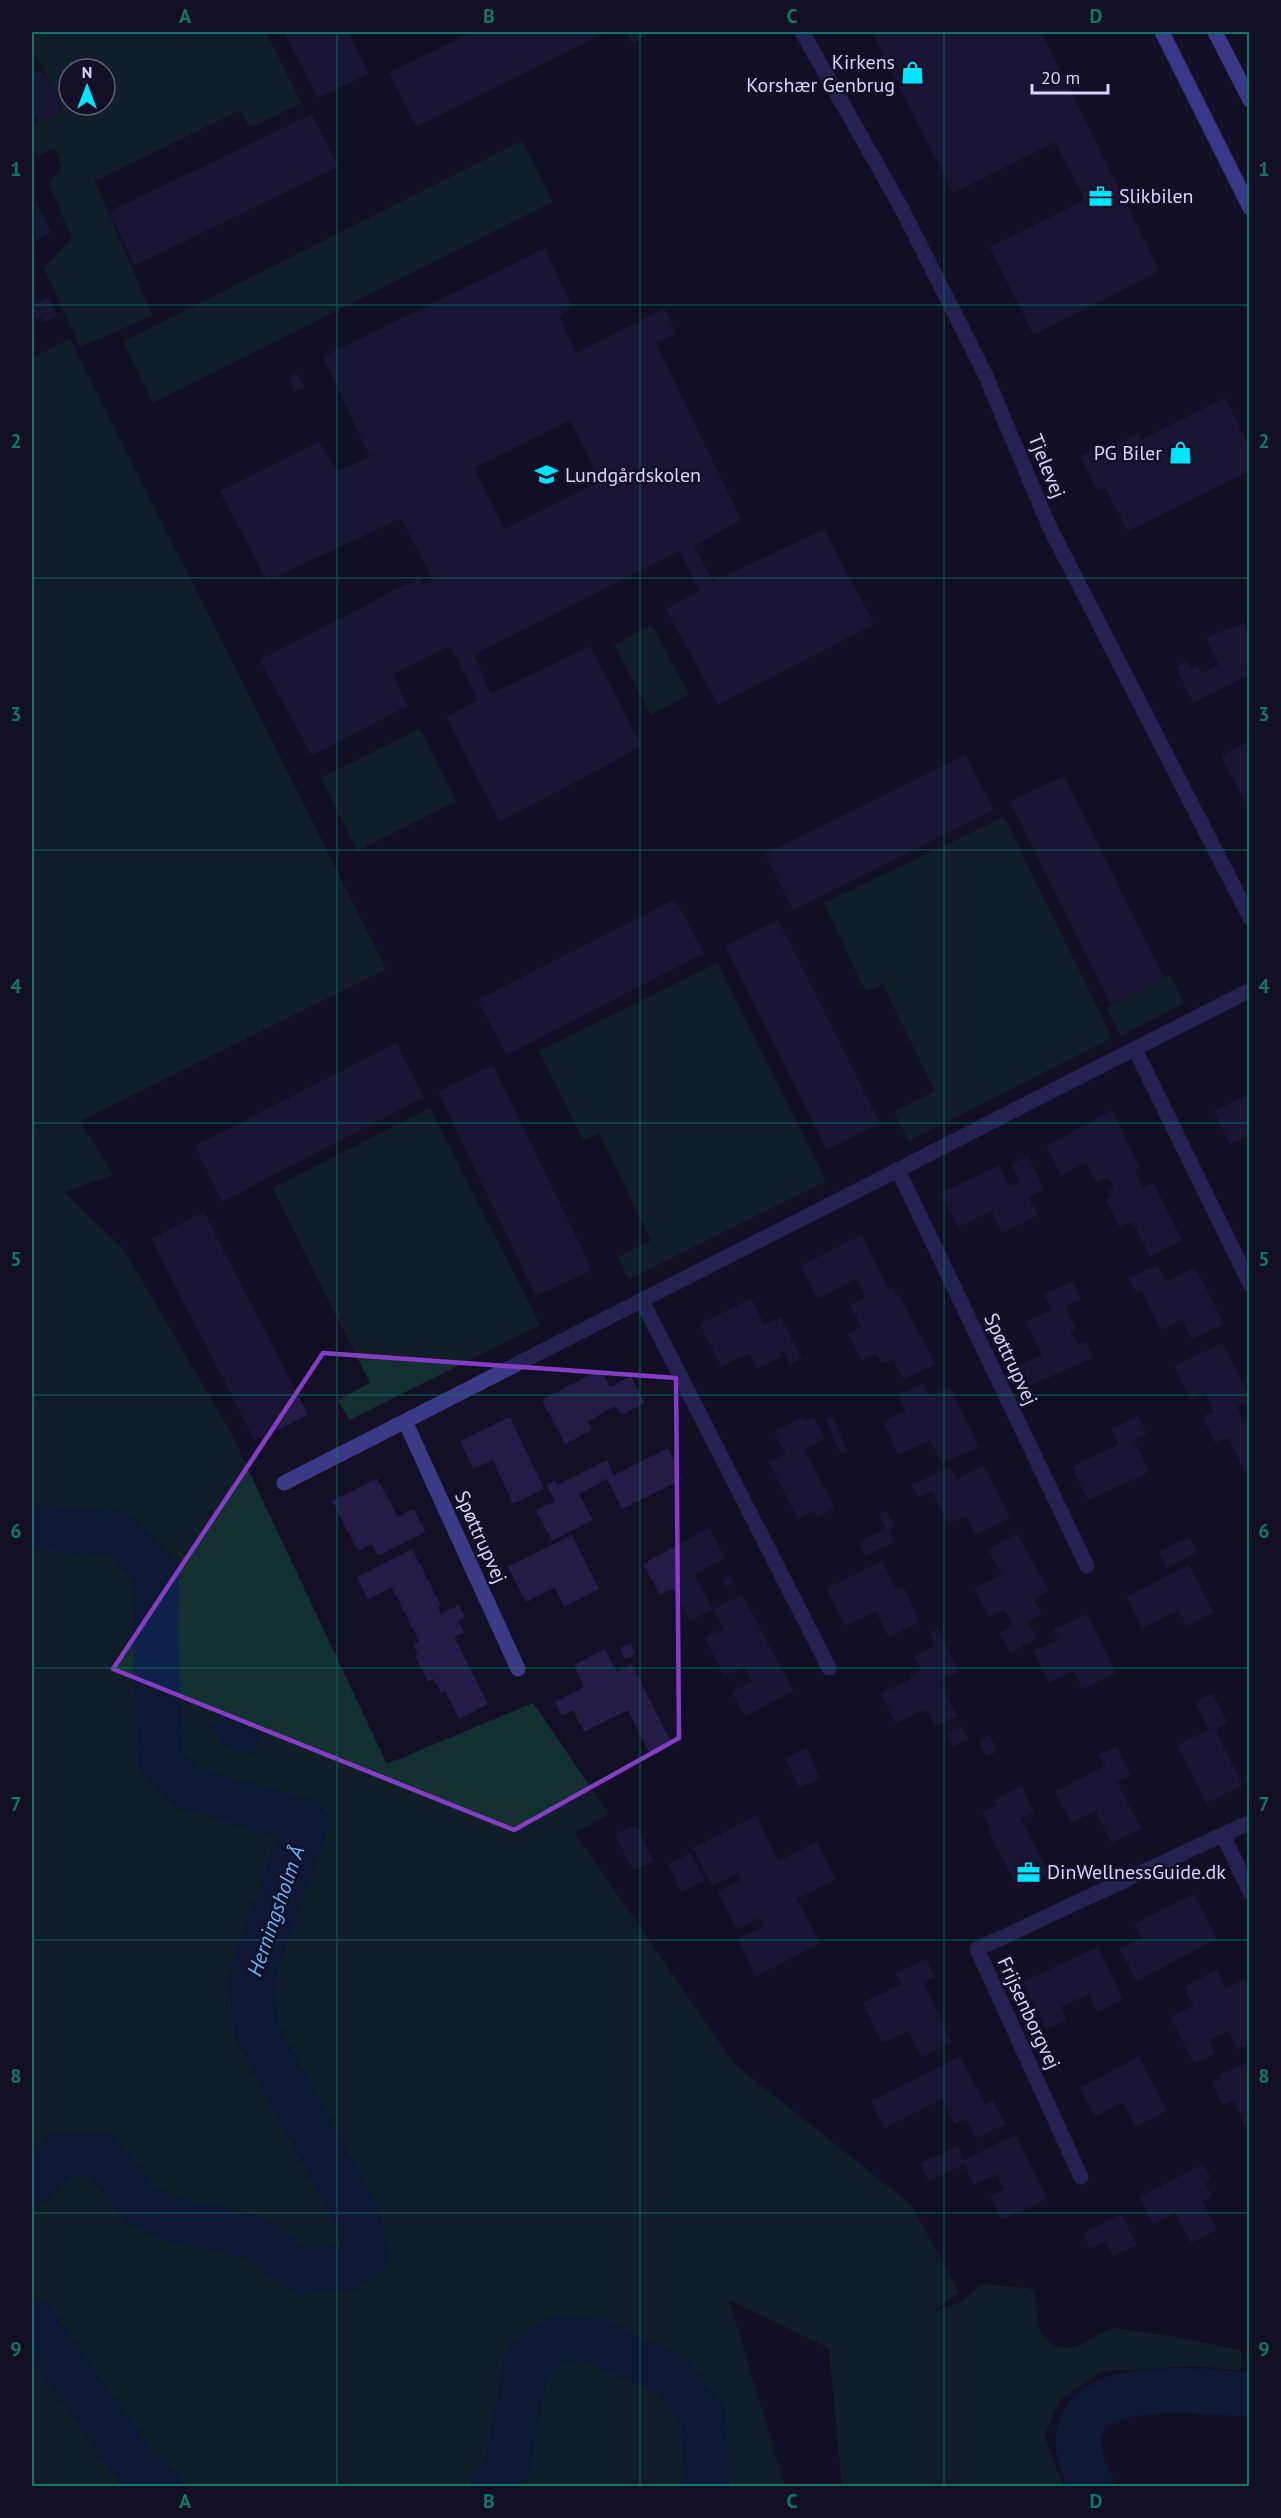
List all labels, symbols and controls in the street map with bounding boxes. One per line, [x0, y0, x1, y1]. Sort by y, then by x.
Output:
text: A [179, 3, 192, 29]
text: B [483, 3, 495, 29]
text: C [786, 3, 798, 29]
text: D [1090, 3, 1103, 29]
place label: Kirkens Korshær Genbrug [746, 49, 895, 98]
north arrow [57, 57, 117, 117]
scale bar [1032, 57, 1108, 95]
shop icon: Kirkens Korshær Genbrug [900, 60, 926, 86]
text: N [82, 62, 92, 82]
text: 20 m [1041, 66, 1080, 89]
text: 1 [10, 156, 22, 182]
text: 1 [1258, 156, 1270, 182]
office icon: Slikbilen [1088, 183, 1114, 209]
place label: Slikbilen [1119, 183, 1194, 209]
text: 2 [10, 428, 22, 454]
text: 2 [1258, 428, 1270, 454]
street label: Tjelevej [1022, 430, 1072, 502]
place label: PG Biler [1094, 440, 1162, 466]
shop icon: PG Biler [1167, 440, 1193, 466]
school or university icon: Lundgårdskolen [534, 462, 560, 488]
place label: Lundgårdskolen [565, 462, 701, 488]
text: 3 [10, 701, 22, 727]
text: 3 [1258, 701, 1270, 727]
text: 4 [10, 973, 22, 999]
text: 4 [1258, 973, 1270, 999]
text: 5 [10, 1246, 22, 1272]
text: 5 [1258, 1246, 1270, 1272]
street label: Spøttrupvej [978, 1309, 1044, 1409]
street label: Spøttrupvej [449, 1487, 513, 1587]
text: 6 [10, 1518, 22, 1544]
text: 6 [1258, 1518, 1270, 1544]
text: 7 [10, 1791, 22, 1817]
text: 7 [1258, 1791, 1270, 1817]
water label: Herningsholm Å [241, 1842, 310, 1980]
office icon: DinWellnessGuide.dk [1016, 1859, 1042, 1885]
place label: DinWellnessGuide.dk [1047, 1859, 1226, 1885]
street label: Frijsenborgvej [992, 1953, 1066, 2073]
text: 8 [10, 2063, 22, 2089]
text: 8 [1258, 2063, 1270, 2089]
text: 9 [10, 2336, 22, 2362]
text: 9 [1258, 2336, 1270, 2362]
text: A [179, 2488, 192, 2514]
text: B [483, 2488, 495, 2514]
text: C [786, 2488, 798, 2514]
text: D [1090, 2488, 1103, 2514]

